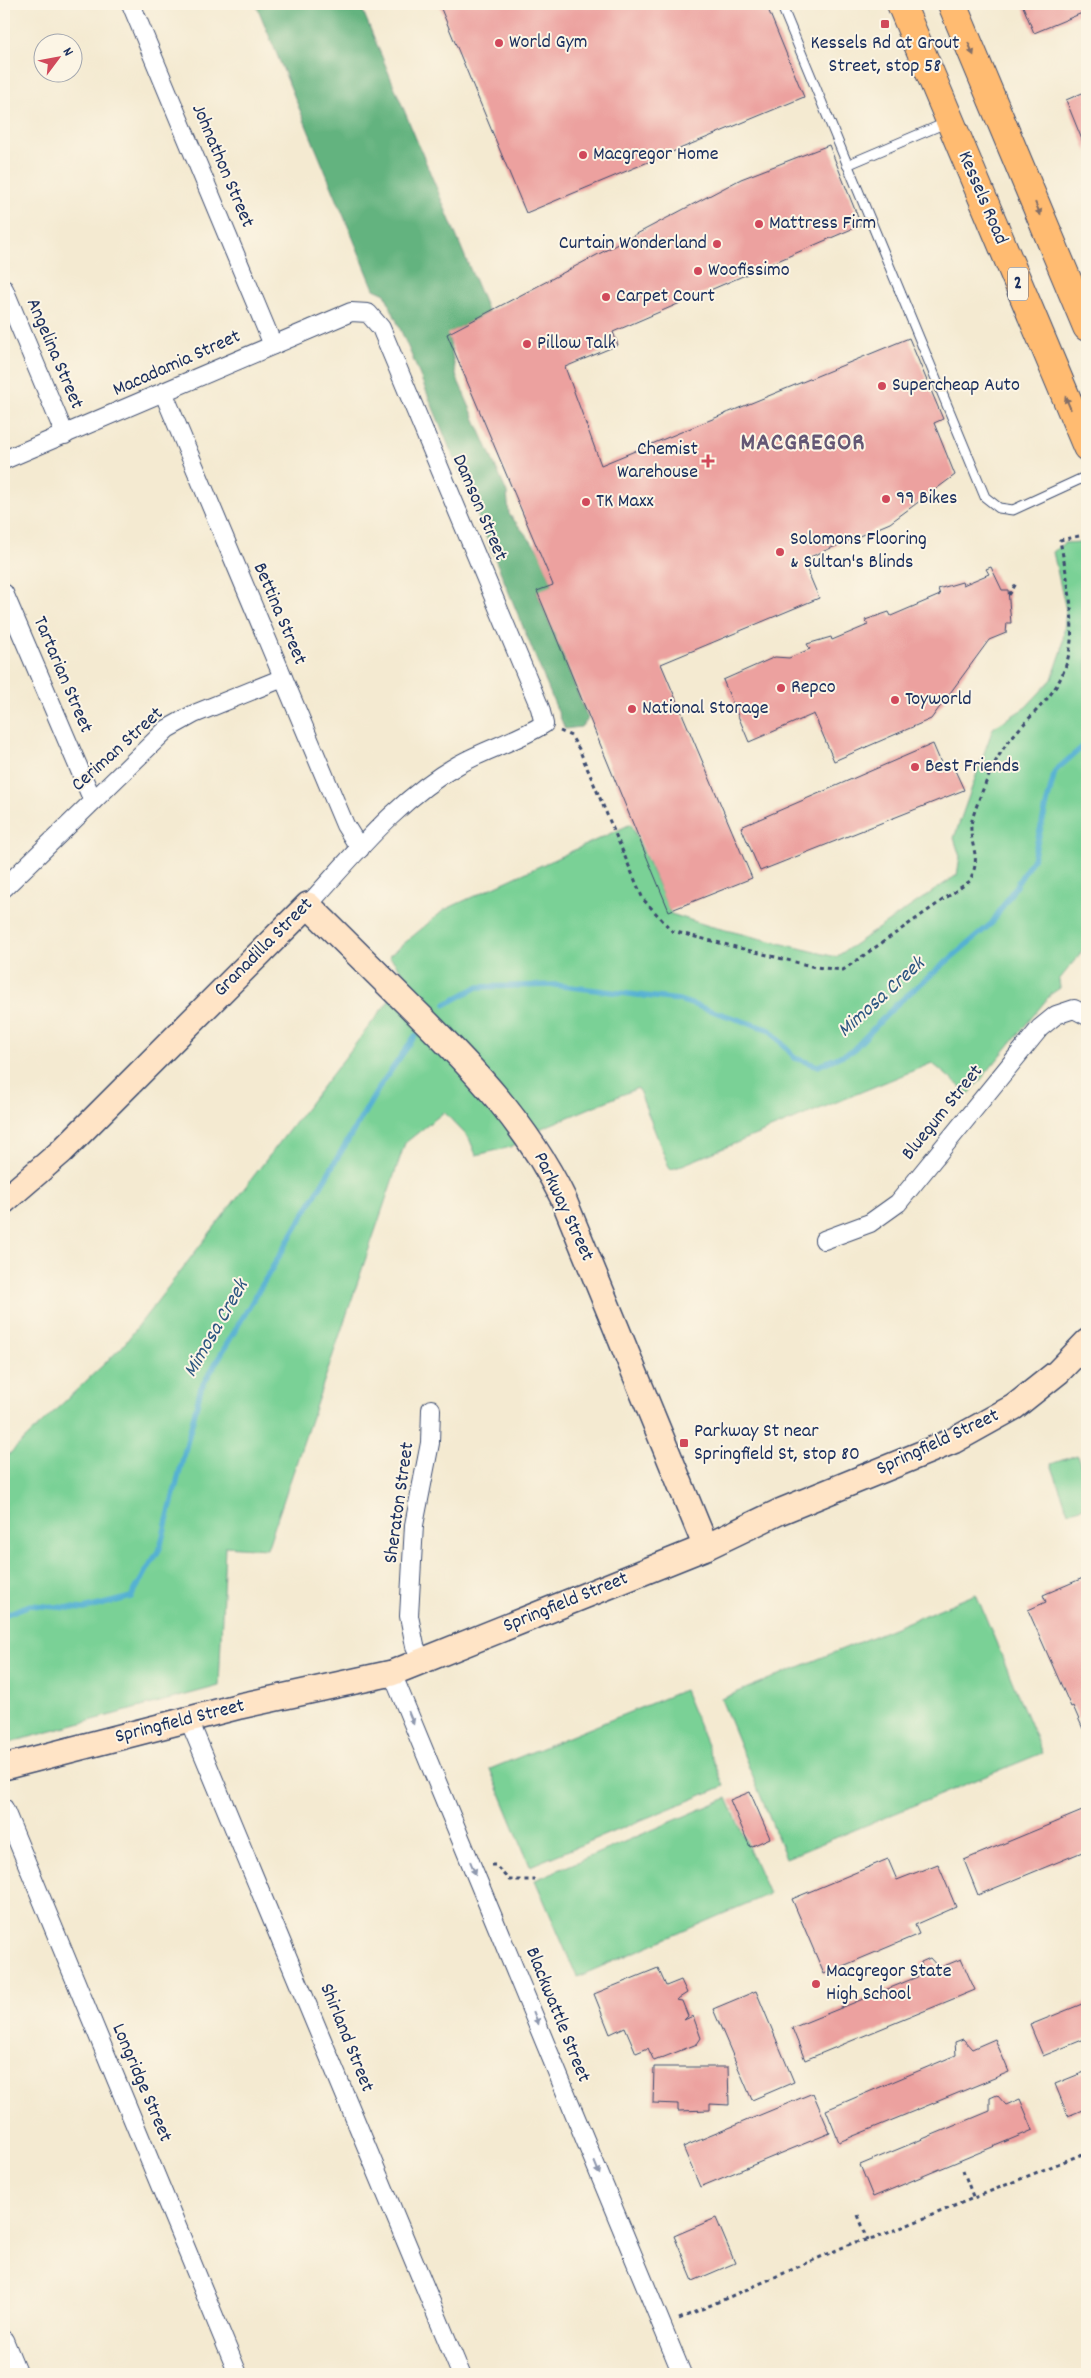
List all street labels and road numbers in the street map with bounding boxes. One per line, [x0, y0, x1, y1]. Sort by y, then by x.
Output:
street label: Johnathon Street [183, 100, 261, 232]
street label: Kessels Road [950, 147, 1014, 249]
road number: 2 [1008, 268, 1028, 300]
street label: Angelina Street [18, 294, 90, 414]
street label: Macadamia Street [109, 323, 245, 405]
street label: Damson Street [444, 450, 514, 566]
street label: Bettina Street [245, 559, 313, 669]
street label: Tartarian Street [25, 612, 99, 738]
street label: Ceriman Street [66, 701, 170, 799]
street label: Granadilla Street [208, 892, 320, 1004]
street label: Bluegum Street [896, 1059, 990, 1167]
street label: Parkway Street [525, 1148, 601, 1266]
street label: Springfield Street [872, 1402, 1004, 1484]
street label: Sheraton Street [378, 1441, 422, 1565]
street label: Springfield Street [499, 1565, 633, 1641]
street label: Springfield Street [112, 1692, 248, 1752]
street label: Blackwattle Street [517, 1943, 597, 2087]
street label: Shirland Street [311, 1979, 381, 2097]
street label: Longridge Street [103, 2019, 179, 2147]

